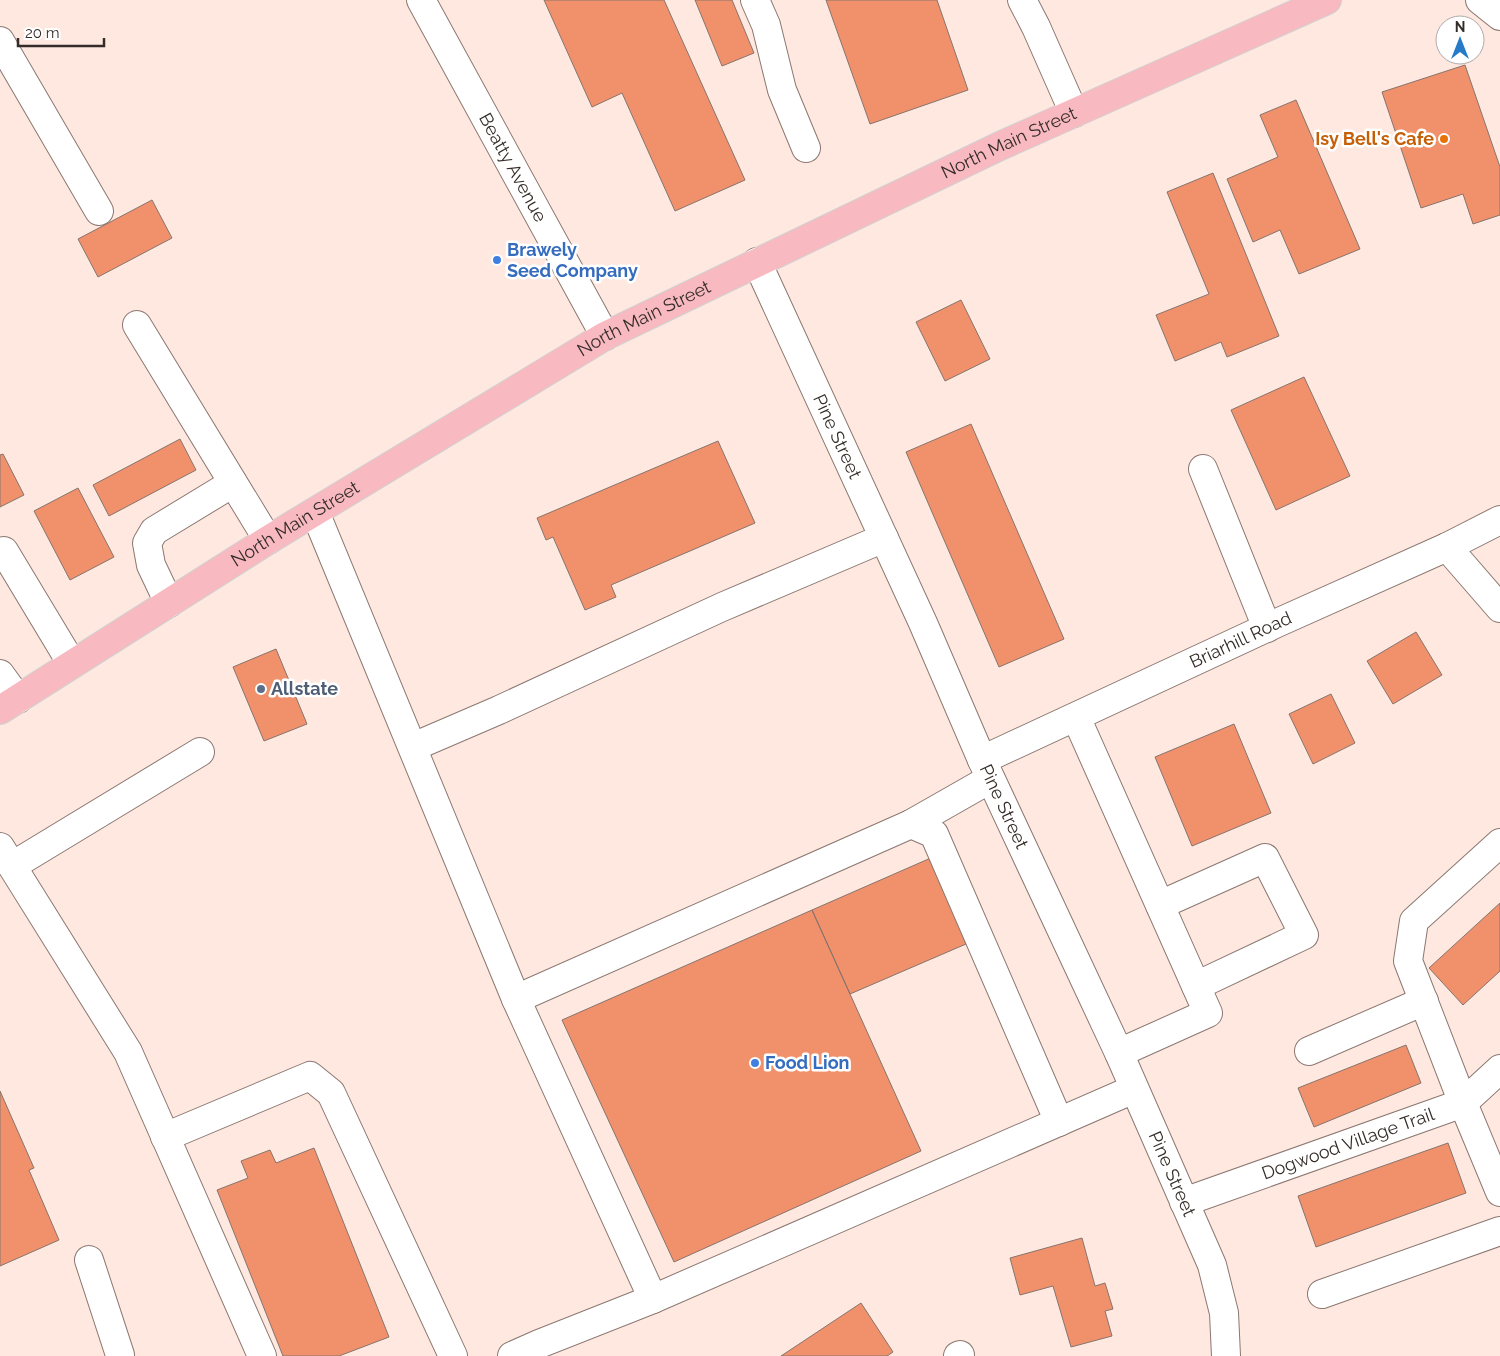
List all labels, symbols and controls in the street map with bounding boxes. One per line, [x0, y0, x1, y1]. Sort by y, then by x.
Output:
scale bar [18, 15, 104, 47]
north arrow [1435, 15, 1485, 65]
text: N [1455, 19, 1465, 35]
text: 20 m [25, 24, 60, 42]
street label: North Main Street [938, 102, 1079, 183]
street label: Beatty Avenue [475, 109, 552, 226]
place label: Isy Bell's Cafe [1315, 128, 1434, 149]
marker: Isy Bell's Cafe [1438, 133, 1450, 145]
place label: Brawely Seed Company [507, 239, 638, 281]
marker: Brawely Seed Company [491, 254, 503, 266]
street label: North Main Street [573, 276, 714, 360]
street label: Pine Street [809, 391, 866, 482]
street label: North Main Street [227, 476, 363, 571]
street label: Briarhill Road [1186, 607, 1294, 672]
place label: Allstate [271, 678, 338, 699]
marker: Allstate [255, 683, 267, 695]
street label: Pine Street [976, 761, 1033, 852]
place label: Food Lion [765, 1052, 849, 1073]
marker: Food Lion [749, 1057, 761, 1069]
street label: Dogwood Village Trail [1259, 1103, 1437, 1184]
street label: Pine Street [1145, 1128, 1200, 1219]

